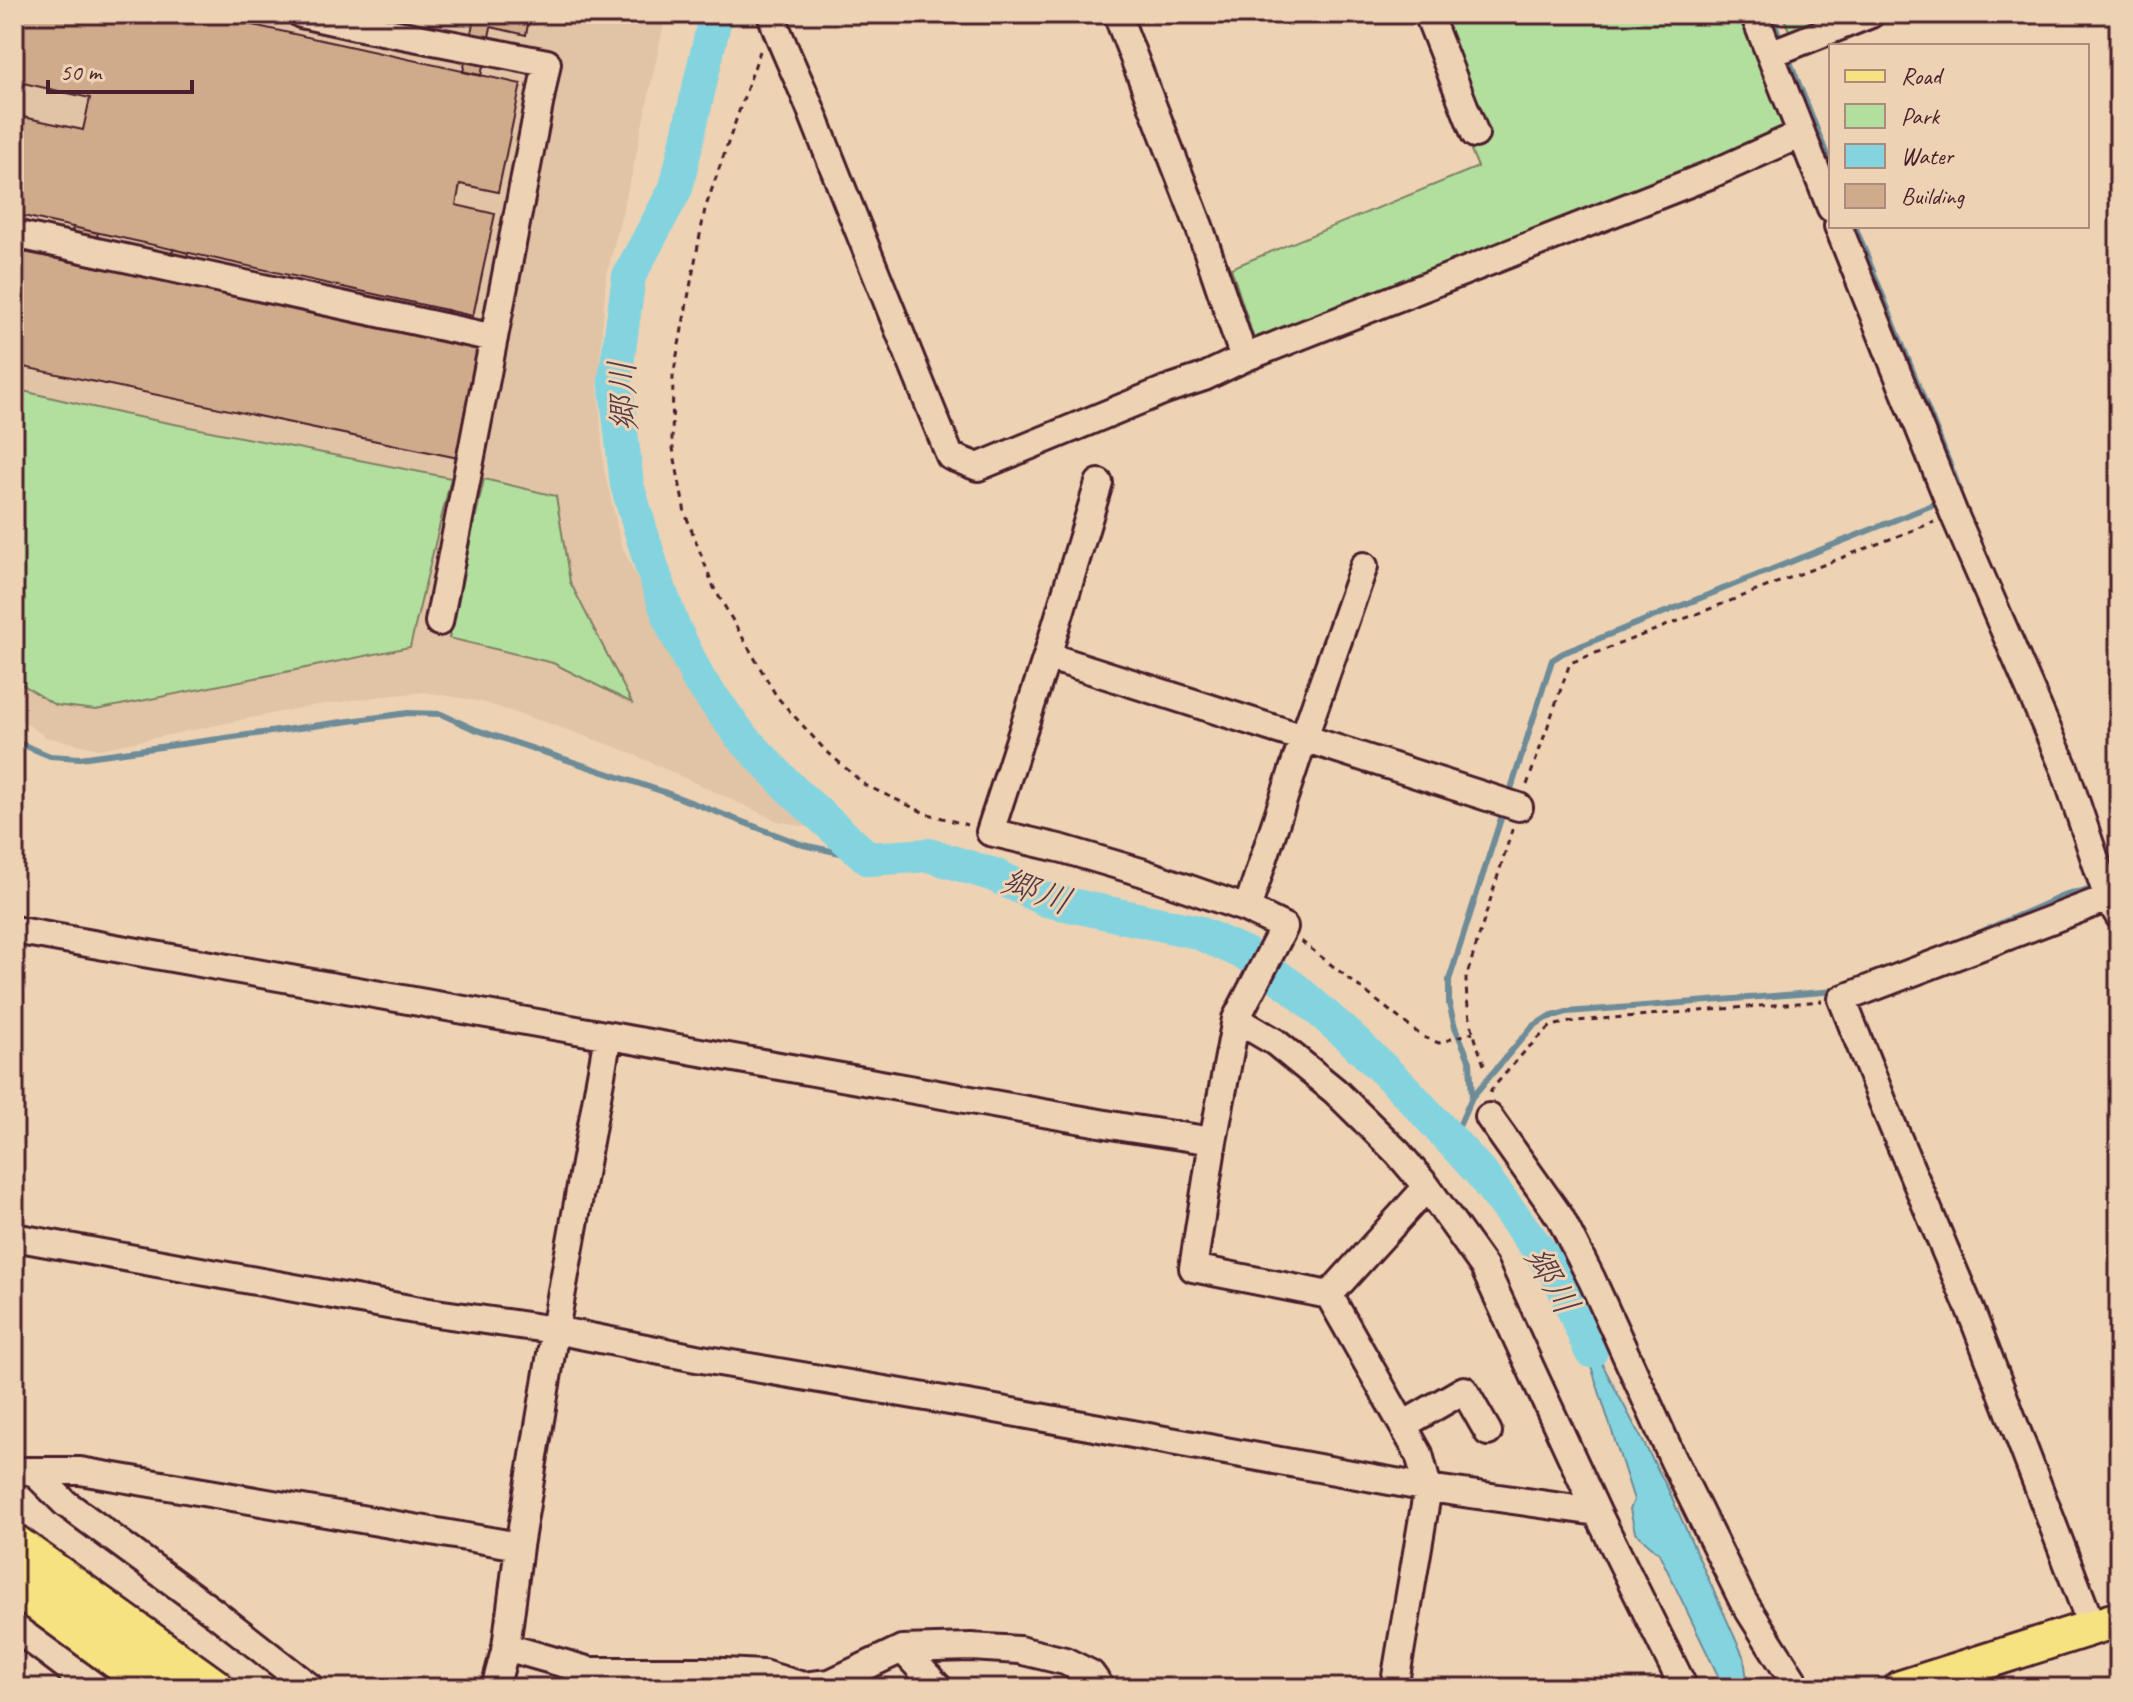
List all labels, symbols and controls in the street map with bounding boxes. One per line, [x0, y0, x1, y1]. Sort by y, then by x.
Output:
scale bar [48, 44, 192, 94]
legend [1829, 44, 2089, 228]
text: 50 m [60, 57, 103, 87]
text: Road [1901, 61, 1945, 91]
text: Park [1901, 101, 1941, 131]
text: Water [1901, 141, 1956, 171]
text: Building [1901, 181, 1966, 211]
water label: 郷川 [599, 359, 647, 433]
water label: 郷川 [995, 857, 1078, 925]
water label: 郷川 [1514, 1238, 1590, 1323]

